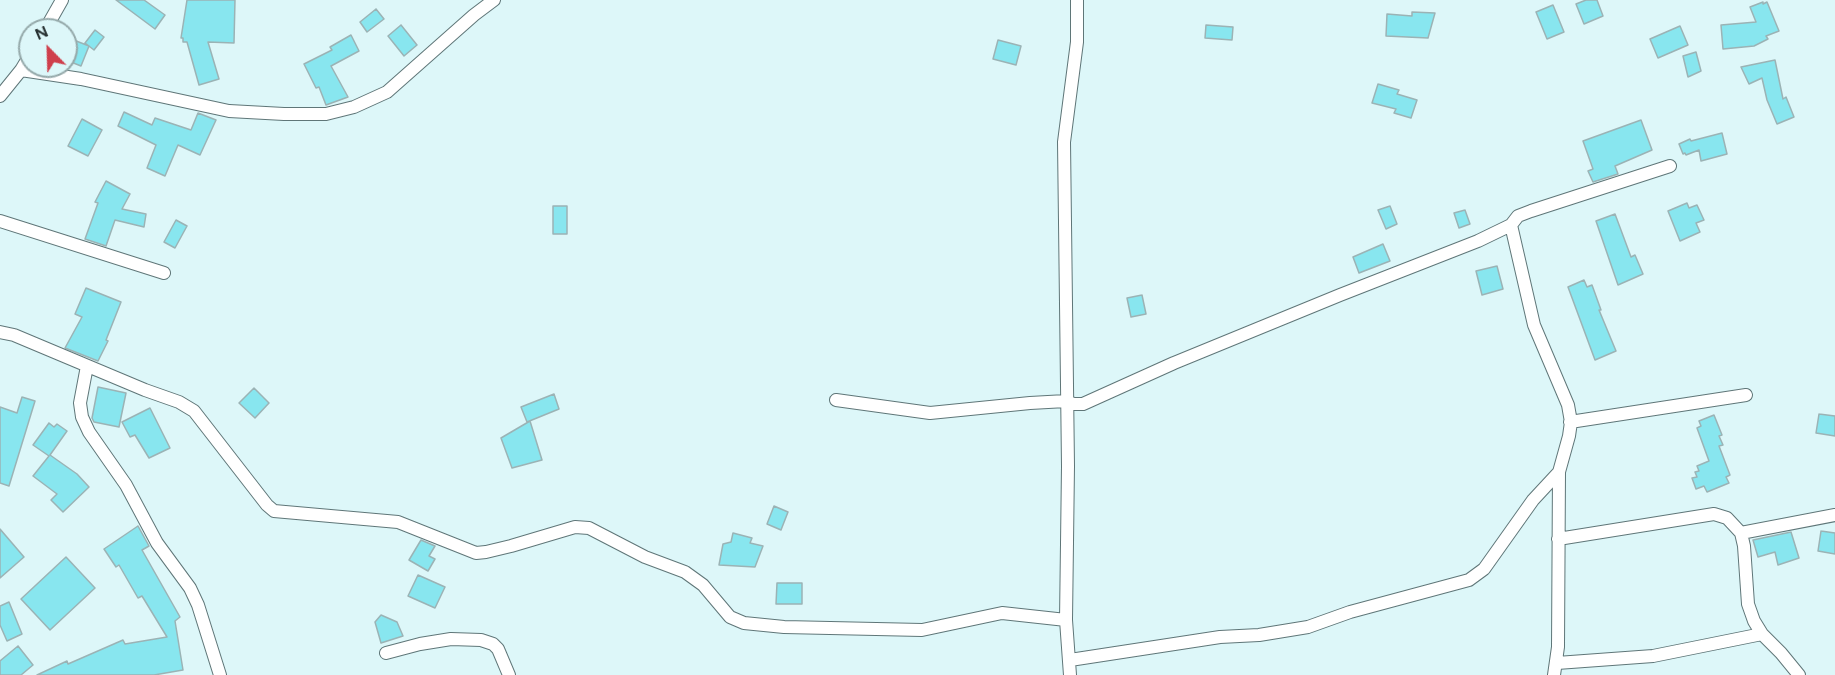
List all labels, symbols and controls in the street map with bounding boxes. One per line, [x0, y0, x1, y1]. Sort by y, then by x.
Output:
north arrow [18, 18, 78, 78]
text: N [32, 22, 51, 44]

